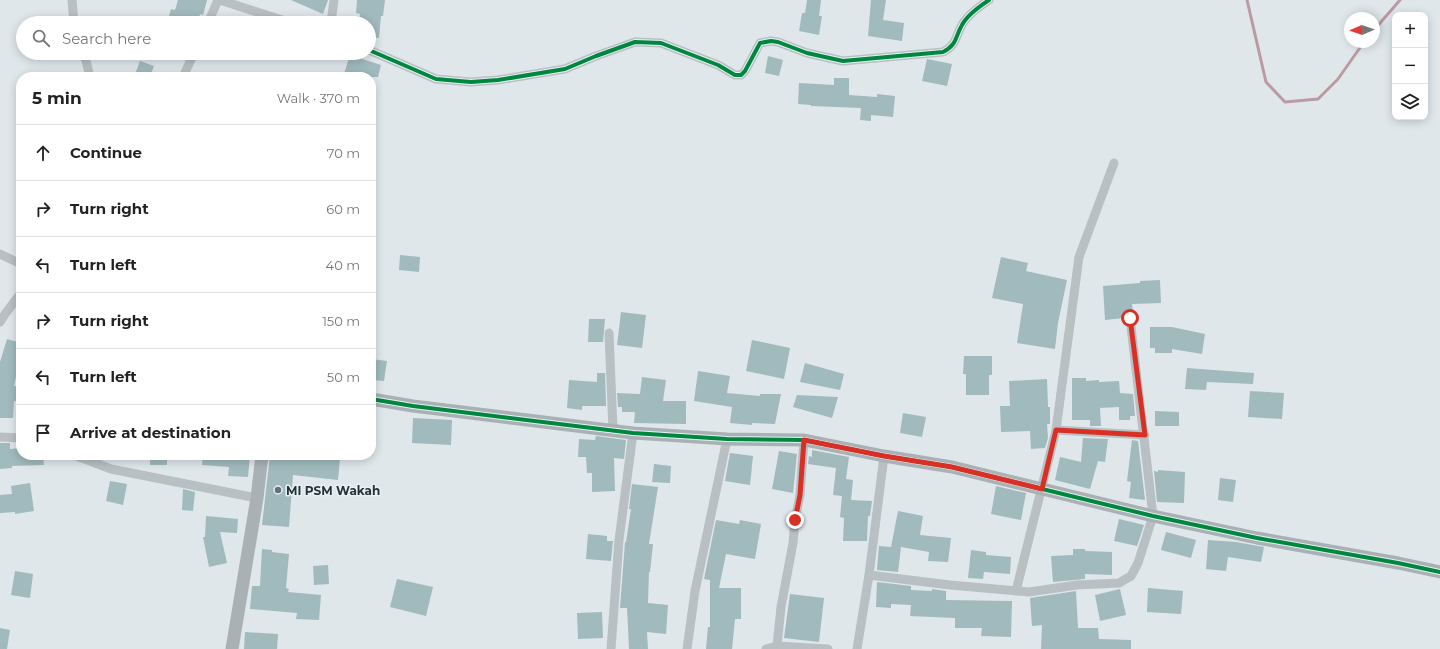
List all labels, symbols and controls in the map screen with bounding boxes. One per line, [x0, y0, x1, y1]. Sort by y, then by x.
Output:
north arrow [1344, 12, 1380, 48]
map controls [1392, 12, 1428, 120]
button: + [1392, 12, 1428, 48]
search box [16, 16, 376, 60]
icon: search [30, 27, 52, 49]
text: Search here [62, 29, 151, 48]
button: − [1392, 48, 1428, 84]
button: layers [1392, 84, 1428, 120]
text: 5 min [32, 88, 82, 108]
text: Walk · 370 m [277, 90, 360, 106]
icon: ahead [32, 142, 54, 164]
text: Continue [70, 143, 142, 162]
text: 70 m [327, 145, 360, 161]
icon: right [32, 198, 54, 220]
text: Turn right [70, 199, 149, 218]
text: 60 m [326, 201, 360, 217]
icon: left [32, 254, 54, 276]
text: Turn left [70, 255, 137, 274]
text: 40 m [326, 257, 360, 273]
route start [1121, 309, 1139, 327]
icon: right [32, 310, 54, 332]
text: Turn right [70, 311, 149, 330]
text: 150 m [322, 313, 360, 329]
icon: left [32, 366, 54, 388]
text: Turn left [70, 367, 137, 386]
text: 50 m [327, 369, 360, 385]
icon: arrive [32, 422, 54, 444]
text: Arrive at destination [70, 423, 231, 442]
place label: MI PSM Wakah [286, 483, 380, 498]
marker: MI PSM Wakah [273, 485, 283, 495]
route end [786, 511, 804, 529]

